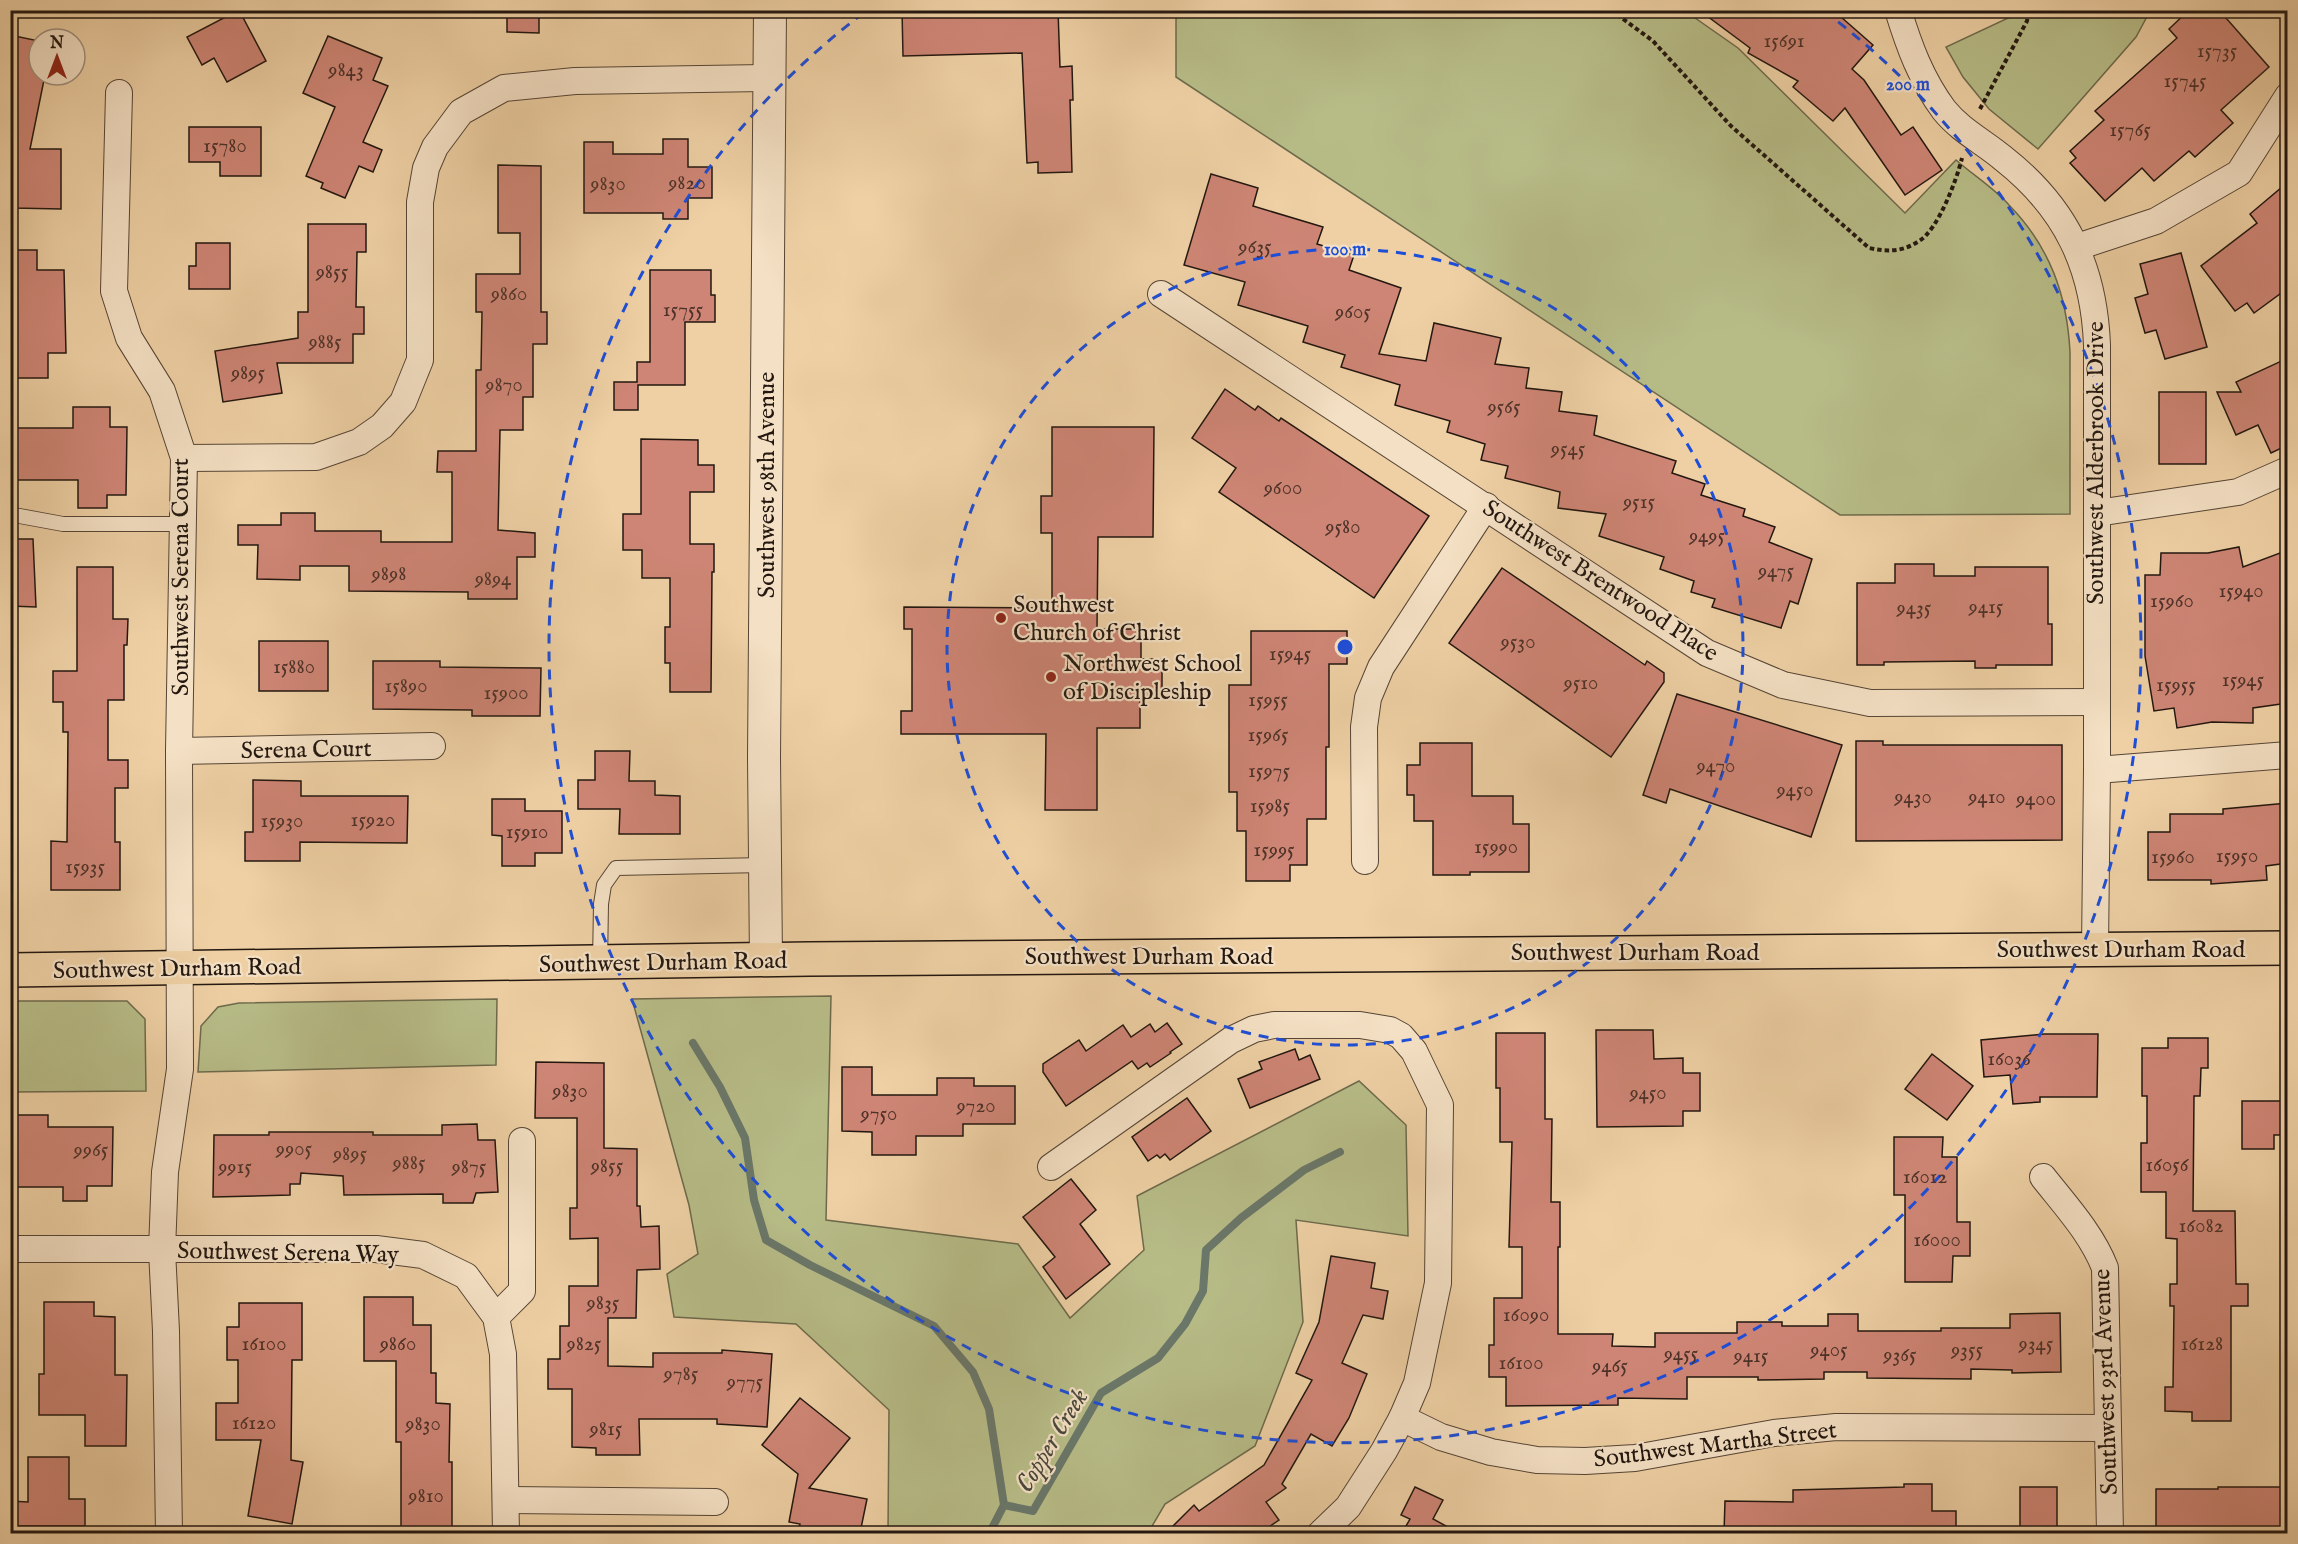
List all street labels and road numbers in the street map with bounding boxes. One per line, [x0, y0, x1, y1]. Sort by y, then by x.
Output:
street label: Southwest Alderbrook Drive [2081, 321, 2112, 605]
street label: Southwest 98th Avenue [752, 372, 783, 598]
street label: Southwest Serena Court [166, 458, 197, 696]
street label: Southwest Brentwood Place [1476, 493, 1724, 669]
street label: Serena Court [240, 734, 372, 767]
street label: Southwest Durham Road [1997, 935, 2245, 966]
street label: Southwest Durham Road [1511, 938, 1759, 969]
street label: Southwest Durham Road [1025, 942, 1273, 973]
street label: Southwest Durham Road [539, 946, 788, 981]
street label: Southwest Durham Road [53, 952, 302, 987]
street label: Southwest Serena Way [177, 1236, 399, 1271]
street label: Southwest 93rd Avenue [2087, 1268, 2126, 1496]
street label: Southwest Martha Street [1592, 1415, 1839, 1476]

